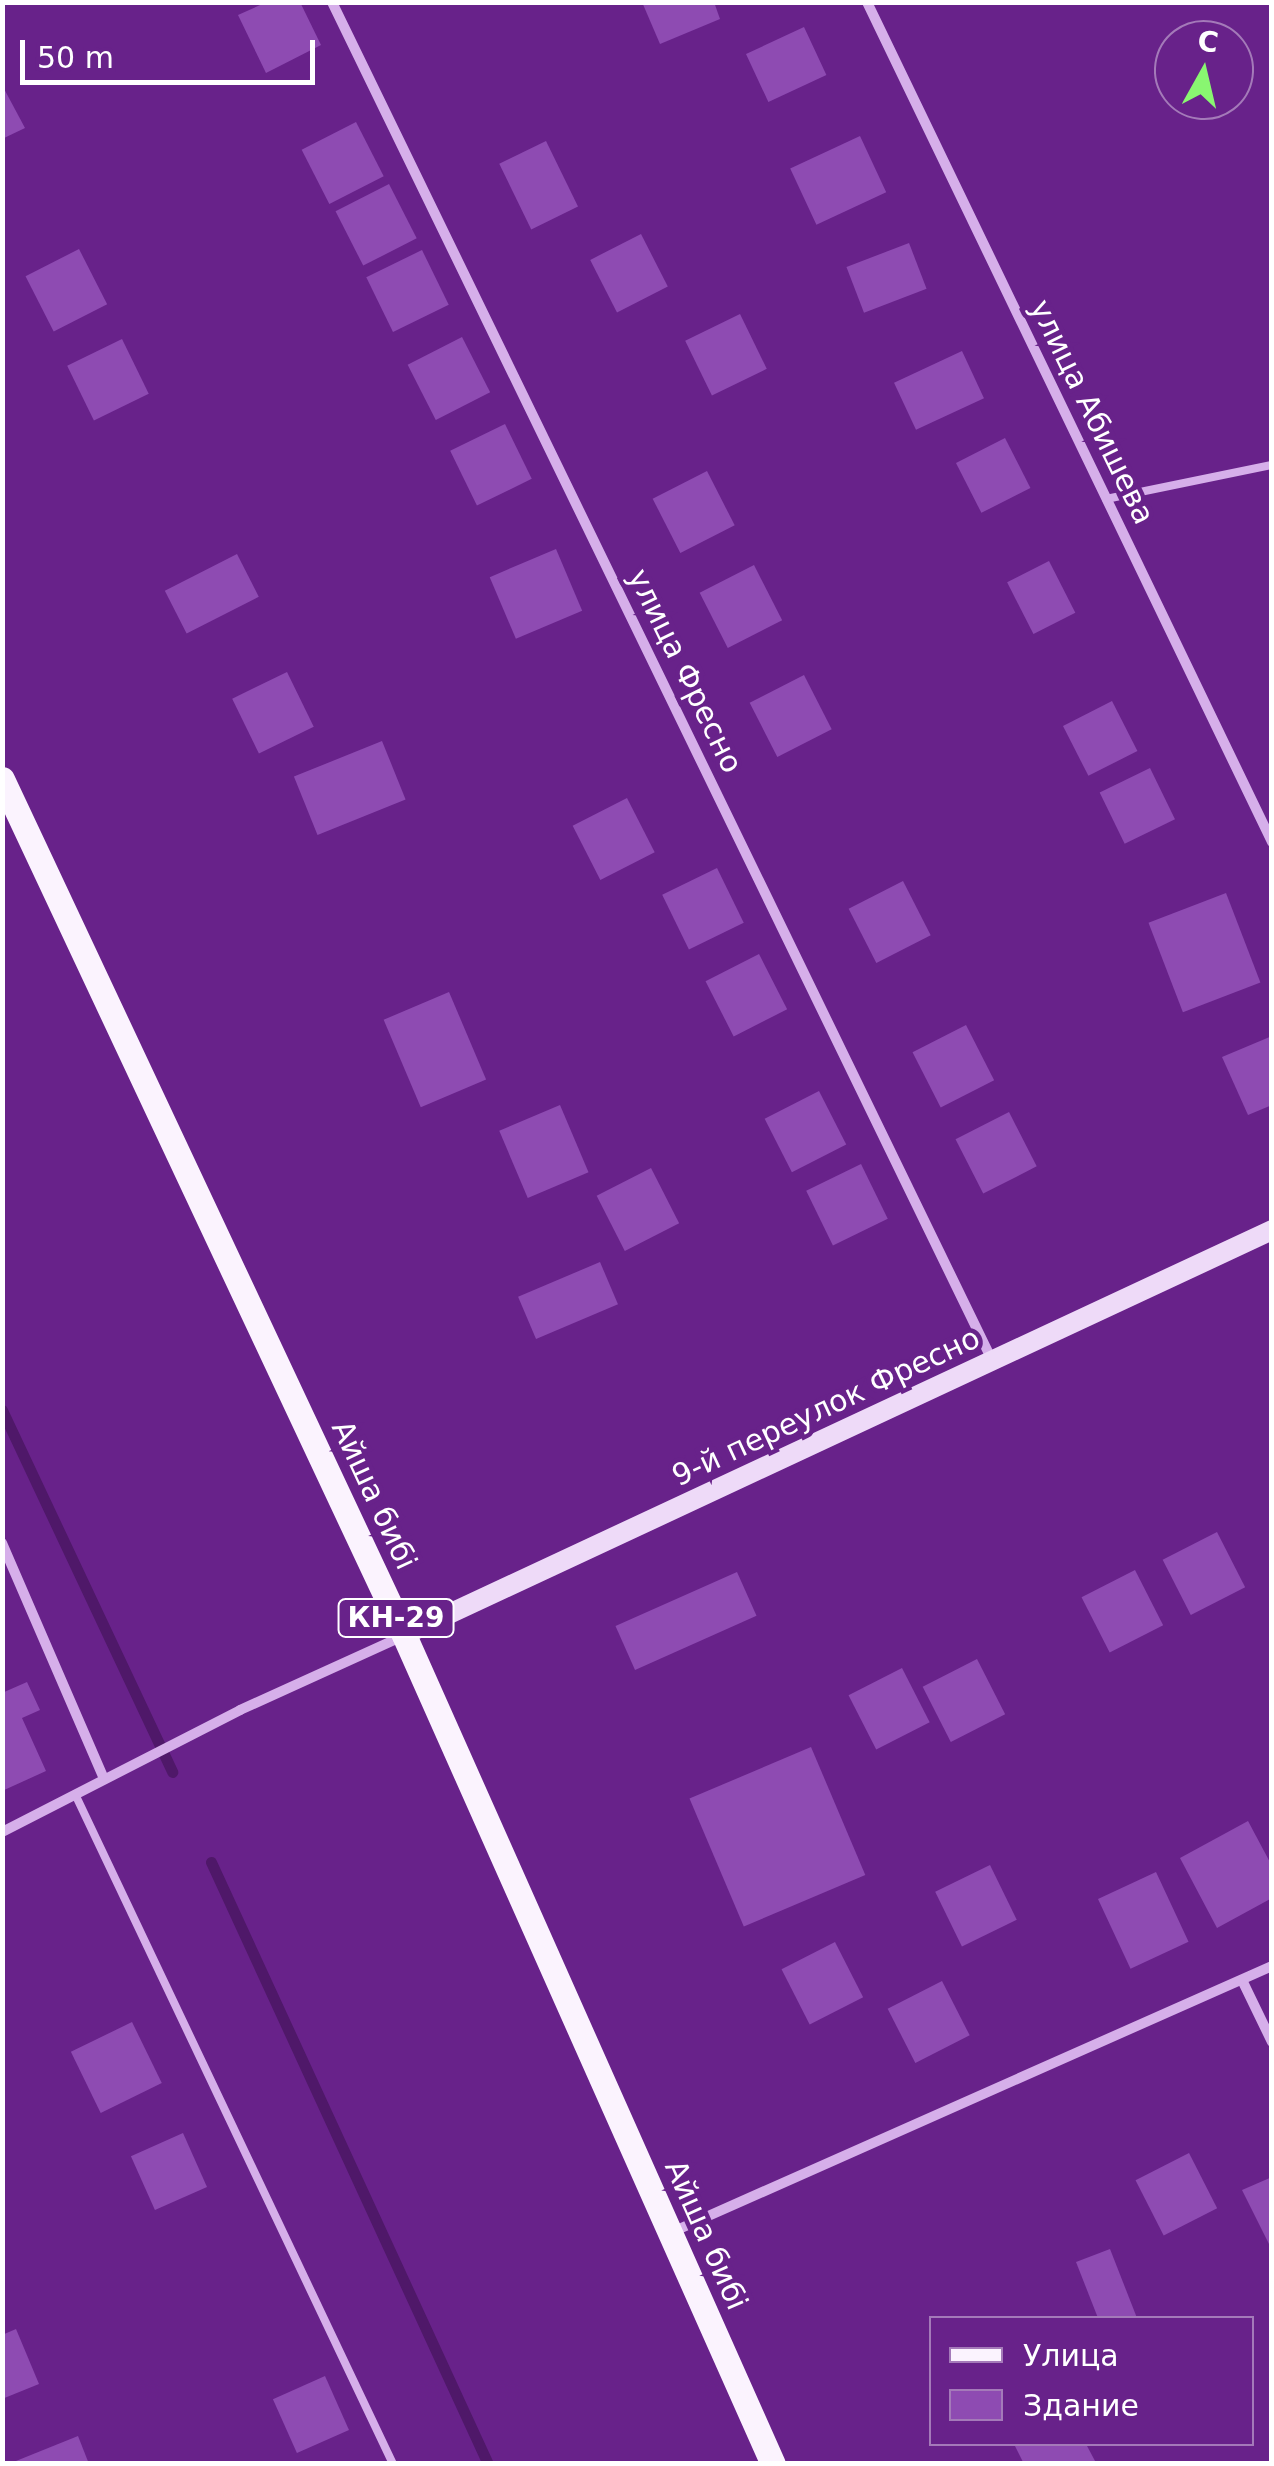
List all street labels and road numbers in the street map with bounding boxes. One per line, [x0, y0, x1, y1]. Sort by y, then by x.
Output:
street label: улица Абишева [1022, 294, 1162, 530]
street label: улица Фресно [620, 563, 750, 779]
street label: 9-й переулок Фресно [666, 1320, 986, 1494]
street label: Айша бибі [324, 1415, 424, 1575]
road number: КН-29 [336, 1595, 456, 1641]
street label: Айша бибі [657, 2154, 755, 2316]

